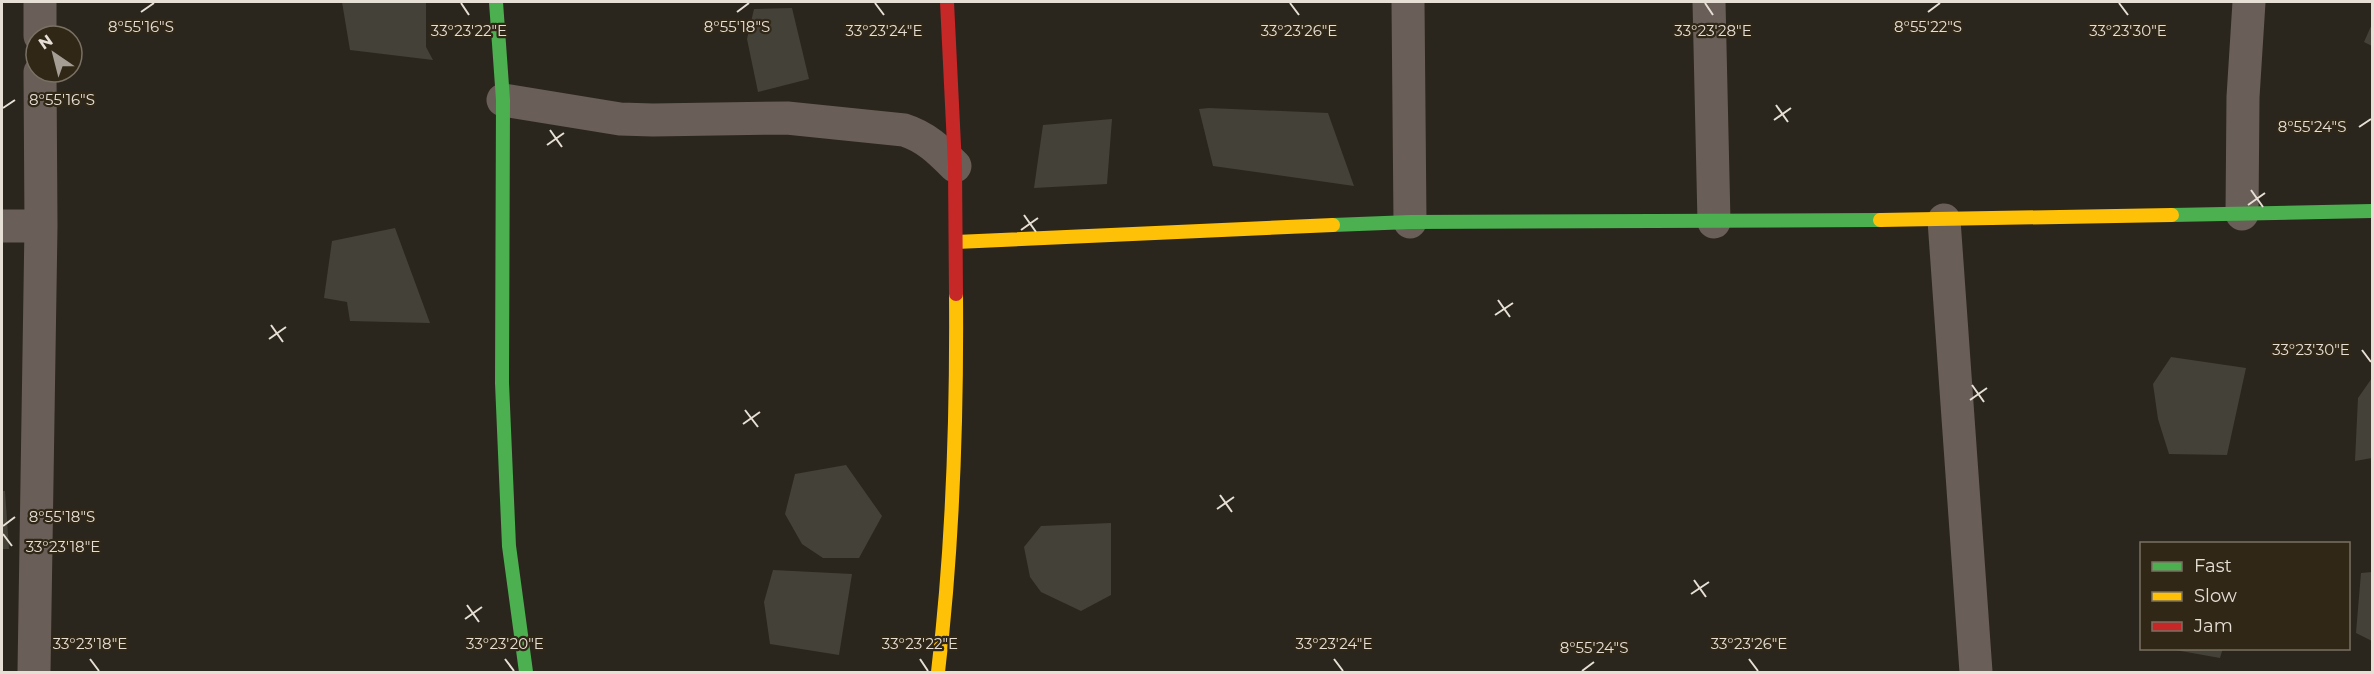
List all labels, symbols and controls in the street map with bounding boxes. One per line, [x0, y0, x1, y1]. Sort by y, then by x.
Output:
text: 8°55'16"S [108, 17, 174, 36]
text: 8°55'18"S [704, 17, 770, 36]
text: 8°55'22"S [1894, 17, 1962, 36]
text: 33°23'22"E [431, 21, 507, 40]
text: 33°23'24"E [846, 21, 922, 40]
text: 33°23'26"E [1261, 21, 1337, 40]
text: 33°23'28"E [1674, 21, 1752, 40]
text: 33°23'30"E [2089, 21, 2167, 40]
north arrow [24, 24, 84, 84]
text: N [35, 31, 56, 54]
text: 8°55'16"S [29, 90, 95, 109]
text: 8°55'24"S [2278, 117, 2346, 136]
text: 33°23'30"E [2272, 340, 2350, 359]
text: 8°55'18"S [29, 507, 95, 526]
text: 33°23'18"E [26, 537, 100, 556]
legend [2140, 542, 2350, 650]
text: Fast [2194, 555, 2232, 577]
text: Slow [2194, 585, 2237, 607]
text: Jam [2193, 615, 2233, 637]
text: 33°23'18"E [53, 634, 127, 653]
text: 33°23'20"E [466, 634, 544, 653]
text: 33°23'22"E [882, 634, 958, 653]
text: 33°23'24"E [1296, 634, 1372, 653]
text: 33°23'26"E [1711, 634, 1787, 653]
text: 8°55'24"S [1560, 638, 1628, 657]

